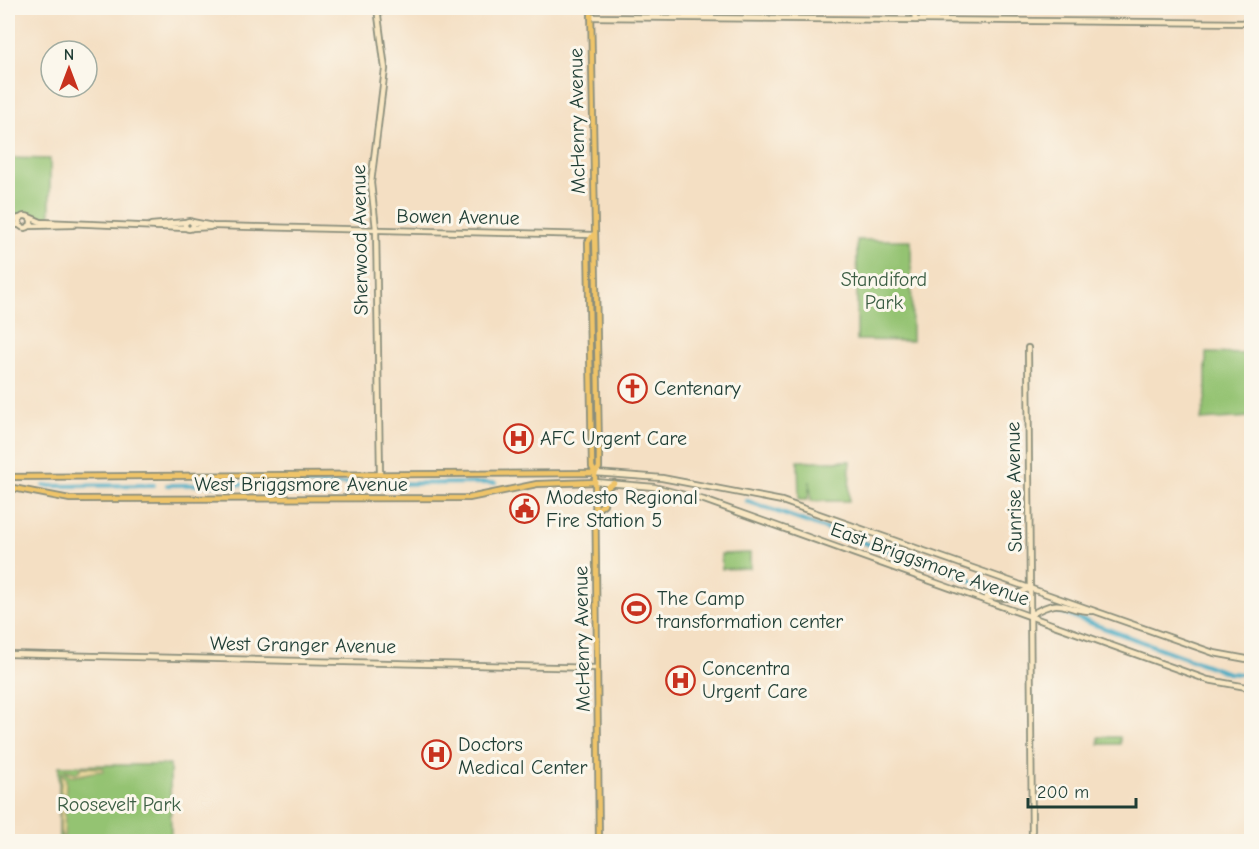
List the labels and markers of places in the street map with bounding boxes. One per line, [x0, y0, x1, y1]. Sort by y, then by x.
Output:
church icon: Centenary [617, 372, 649, 404]
place label: Centenary [654, 377, 741, 400]
hospital icon: AFC Urgent Care [503, 422, 535, 454]
place label: AFC Urgent Care [540, 427, 687, 450]
place label: Modesto Regional Fire Station 5 [546, 486, 698, 532]
public building icon: Modesto Regional Fire Station 5 [509, 493, 541, 525]
place label: The Camp transformation center [656, 587, 843, 633]
sports icon: The Camp transformation center [620, 593, 652, 625]
place label: Concentra Urgent Care [702, 657, 807, 703]
hospital icon: Concentra Urgent Care [665, 664, 697, 696]
place label: Doctors Medical Center [458, 733, 587, 779]
hospital icon: Doctors Medical Center [421, 739, 453, 771]

